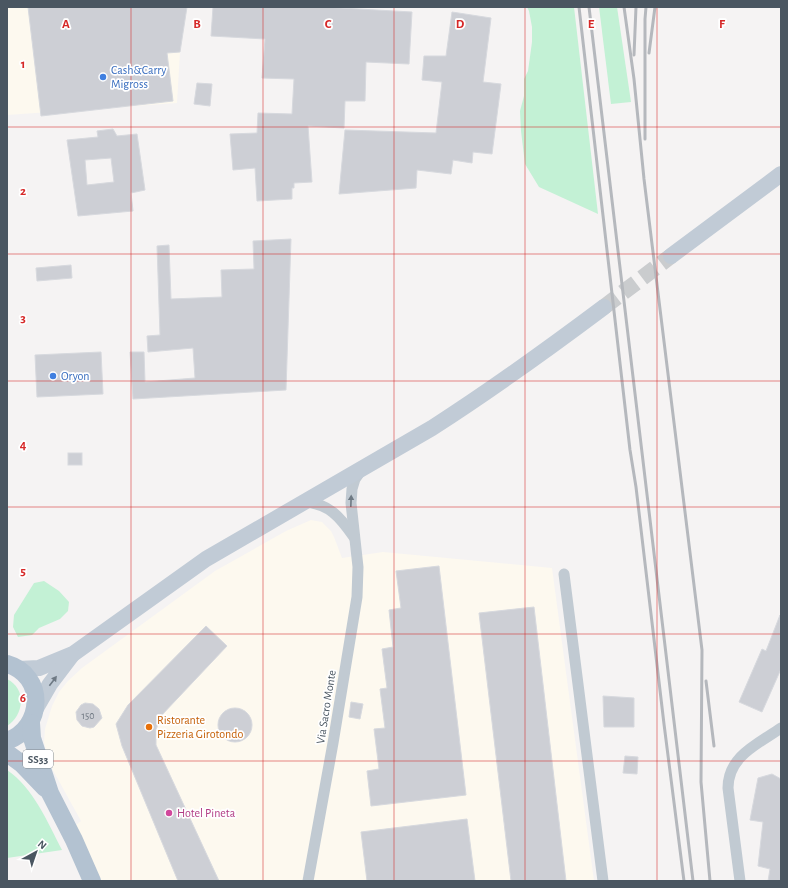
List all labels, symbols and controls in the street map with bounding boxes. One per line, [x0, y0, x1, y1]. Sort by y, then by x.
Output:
text: A [62, 18, 70, 31]
text: B [193, 18, 201, 31]
text: C [325, 18, 332, 31]
text: D [456, 18, 465, 31]
text: E [588, 18, 595, 31]
text: F [719, 18, 726, 31]
text: 1 [21, 58, 25, 71]
place label: Cash&Carry Migross [111, 64, 166, 90]
marker: Cash&Carry Migross [98, 72, 108, 82]
text: 2 [20, 185, 26, 198]
text: 3 [20, 312, 26, 325]
place label: Oryon [61, 370, 90, 383]
marker: Oryon [48, 371, 58, 381]
text: 4 [20, 439, 27, 452]
one-way arrow [348, 495, 355, 507]
text: 5 [20, 565, 26, 578]
street label: Via Sacro Monte [314, 669, 338, 745]
one-way arrow [48, 675, 57, 686]
text: 6 [20, 692, 26, 705]
house number: 150 [82, 711, 94, 721]
place label: Ristorante Pizzeria Girotondo [157, 714, 243, 740]
marker: Ristorante Pizzeria Girotondo [144, 722, 154, 732]
road number: SS33 [23, 750, 53, 768]
place label: Hotel Pineta [177, 807, 236, 819]
marker: Hotel Pineta [164, 808, 174, 818]
north arrow [16, 832, 56, 872]
text: N [36, 838, 49, 851]

